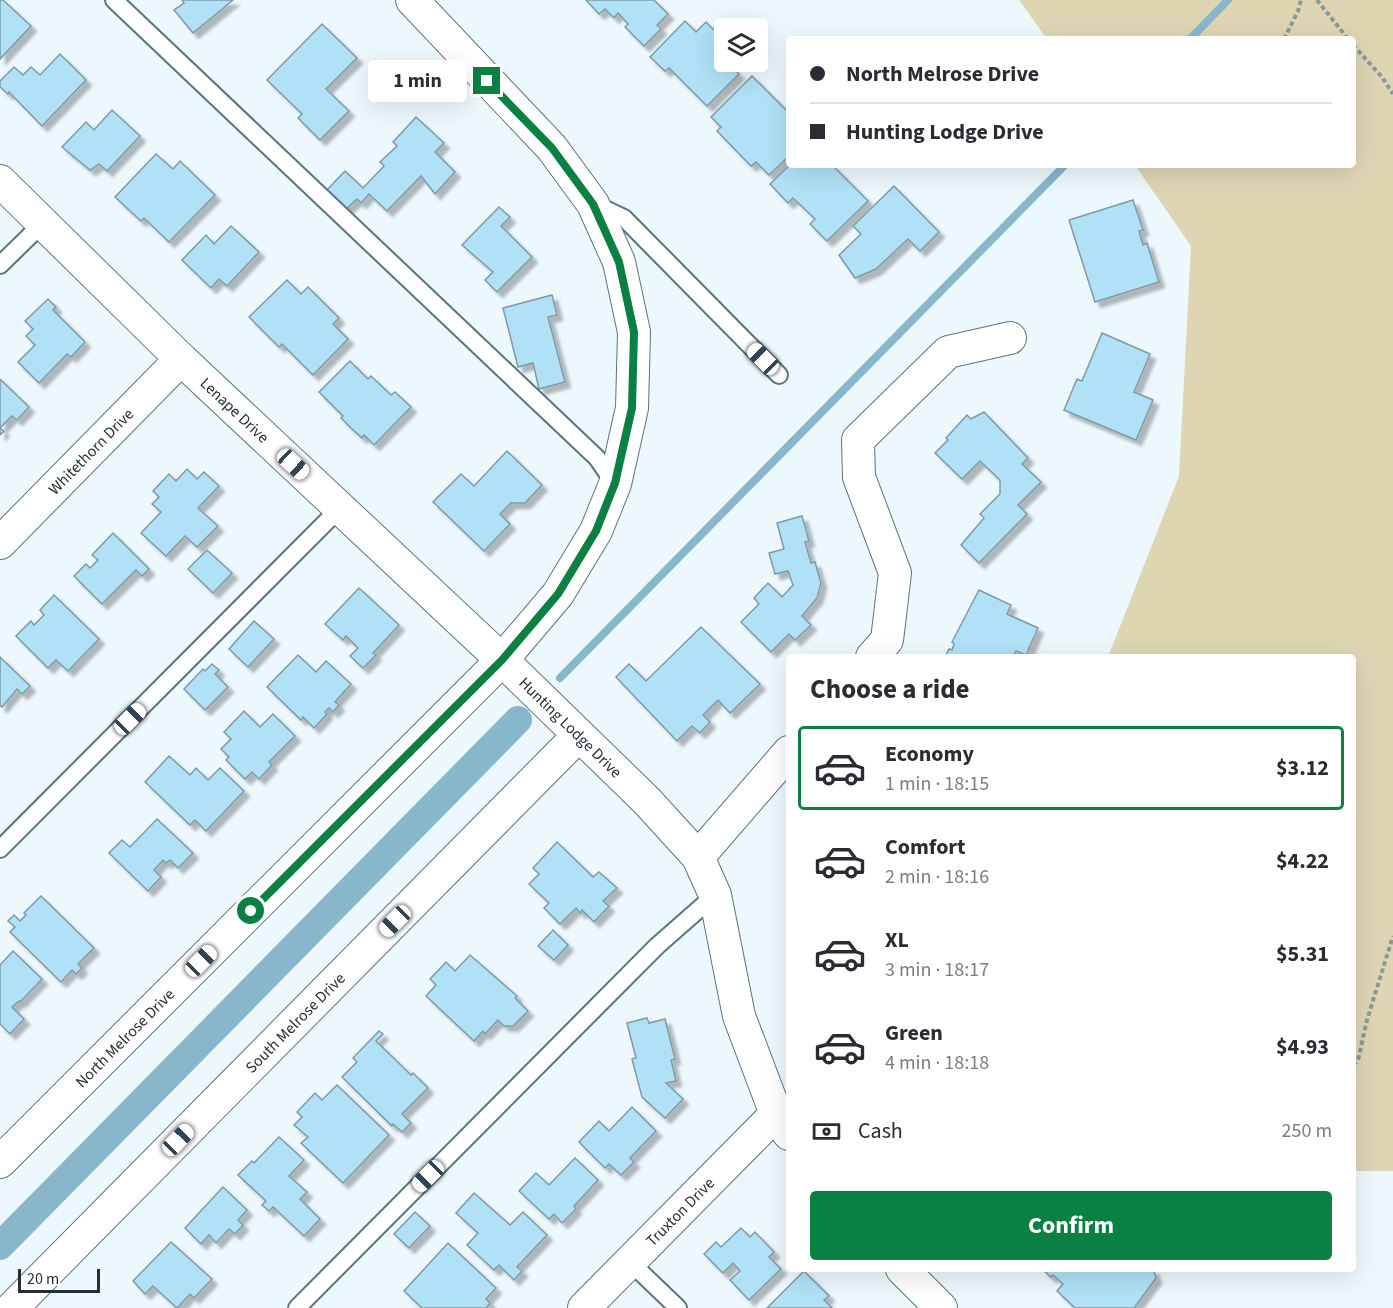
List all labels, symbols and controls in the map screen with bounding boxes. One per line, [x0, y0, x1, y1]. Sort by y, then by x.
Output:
map controls [714, 18, 768, 72]
button: layers [714, 18, 768, 72]
text: North Melrose Drive [846, 58, 1039, 90]
callout: 1 min [367, 60, 466, 102]
text: 1 min [393, 67, 442, 95]
route end [473, 67, 500, 94]
text: Hunting Lodge Drive [846, 116, 1044, 148]
car [744, 340, 782, 378]
street label: Lenape Drive [195, 373, 274, 448]
street label: Whitethorn Drive [44, 404, 139, 500]
car [274, 445, 312, 483]
text: Choose a ride [810, 670, 970, 709]
street label: Hunting Lodge Drive [514, 672, 627, 783]
car [111, 700, 149, 738]
text: Economy [885, 738, 974, 770]
icon: car [813, 741, 867, 795]
text: $3.12 [1276, 752, 1329, 784]
text: 1 min · 18:15 [885, 770, 989, 798]
text: Comfort [885, 831, 966, 863]
icon: car [813, 834, 867, 888]
text: $4.22 [1276, 845, 1329, 877]
text: 2 min · 18:16 [885, 863, 989, 891]
route start [237, 897, 264, 924]
car [376, 902, 414, 940]
text: XL [885, 924, 909, 956]
icon: car [813, 927, 867, 981]
text: $5.31 [1276, 938, 1329, 970]
car [182, 942, 220, 980]
text: 3 min · 18:17 [885, 956, 989, 984]
street label: South Melrose Drive [241, 968, 350, 1078]
street label: North Melrose Drive [71, 984, 180, 1093]
text: Green [885, 1017, 943, 1049]
icon: car [813, 1020, 867, 1074]
text: $4.93 [1276, 1031, 1329, 1063]
text: 4 min · 18:18 [885, 1049, 989, 1077]
icon: cash [810, 1115, 843, 1148]
text: Cash [858, 1115, 903, 1147]
text: 250 m [1282, 1117, 1332, 1145]
car [159, 1121, 197, 1159]
car [409, 1157, 447, 1195]
street label: Truxton Drive [641, 1172, 720, 1252]
button: Confirm [810, 1191, 1332, 1260]
scale bar [18, 1266, 100, 1294]
text: 20 m [27, 1268, 59, 1290]

